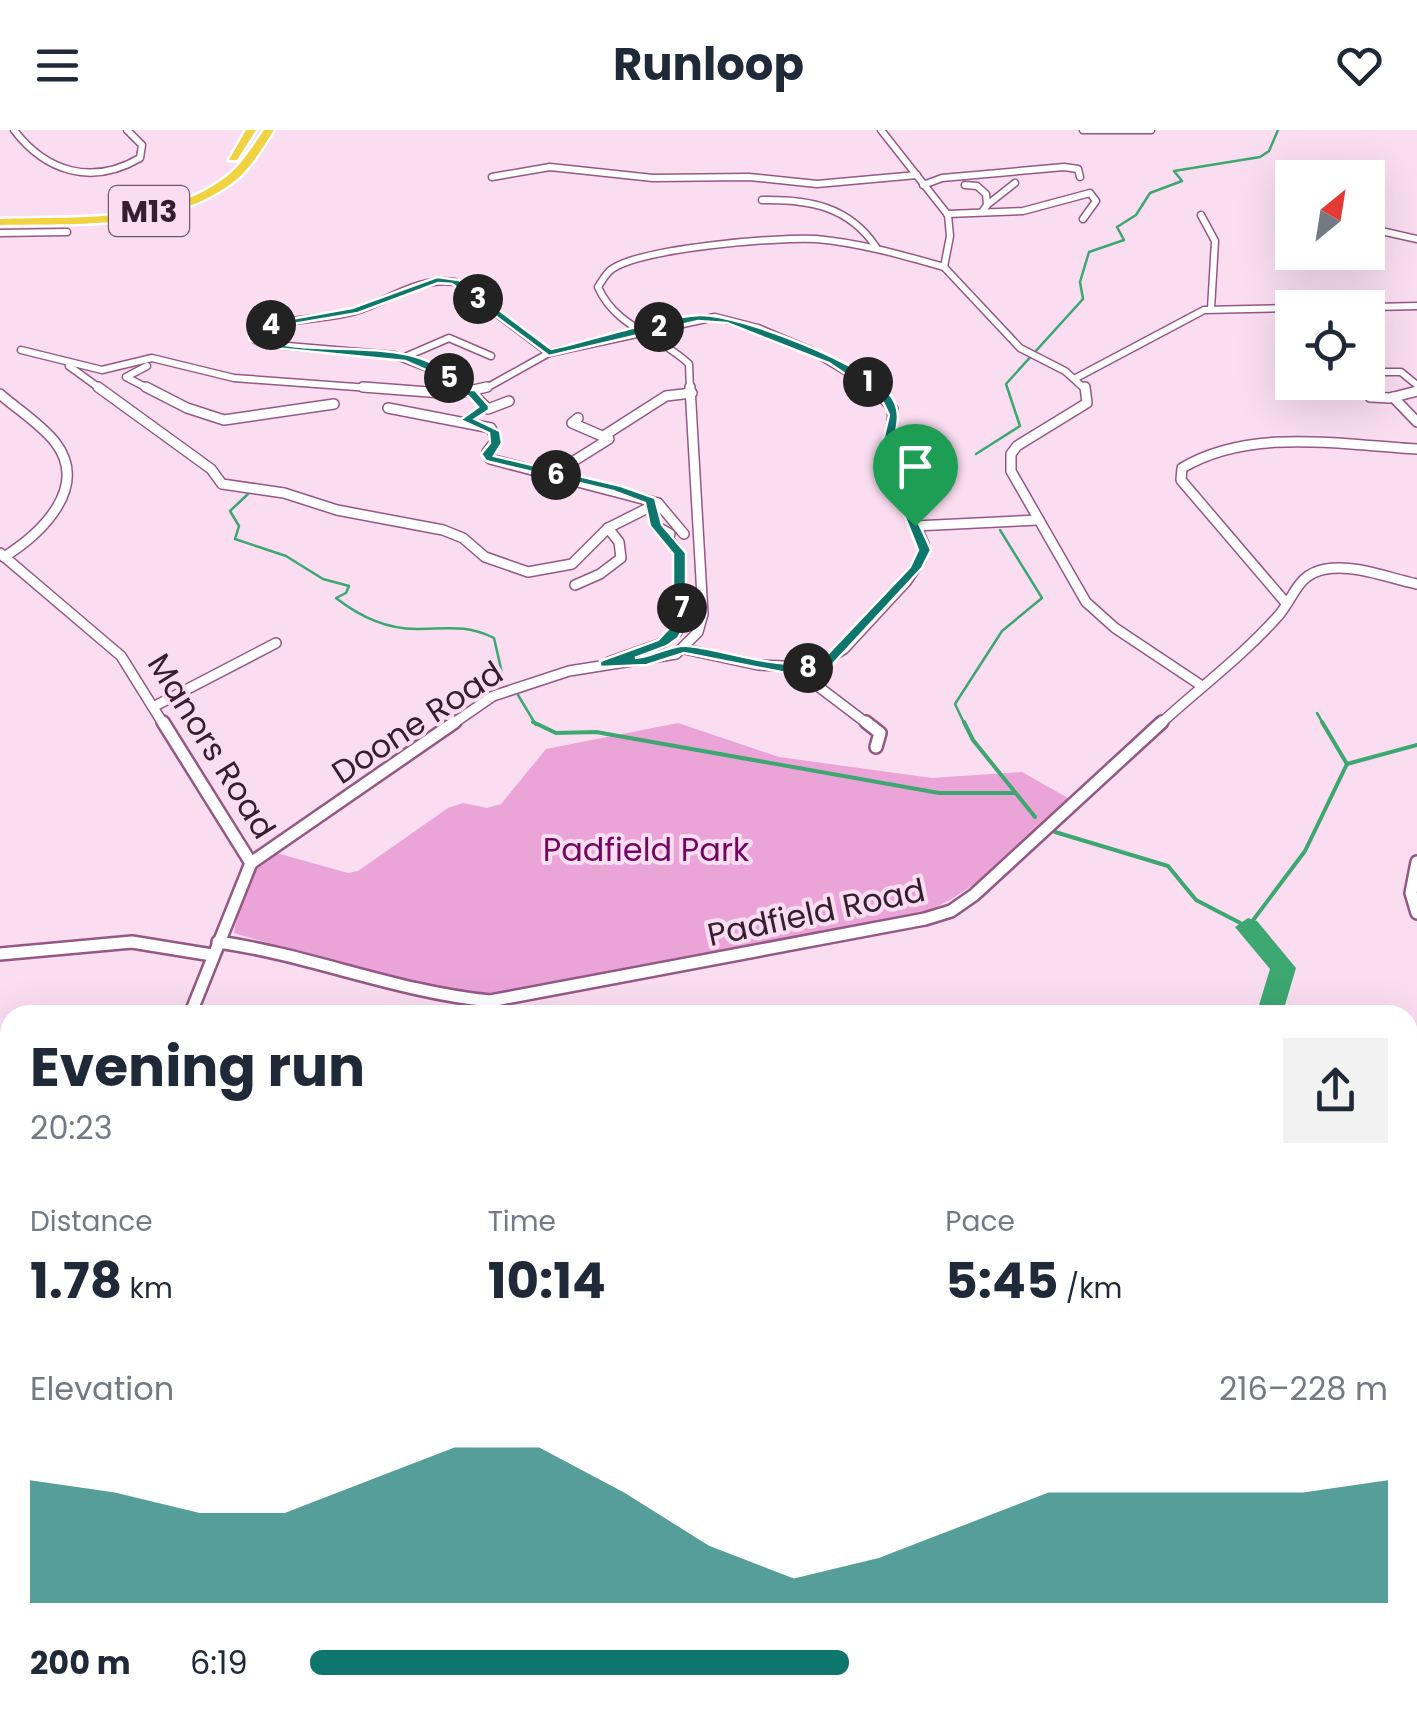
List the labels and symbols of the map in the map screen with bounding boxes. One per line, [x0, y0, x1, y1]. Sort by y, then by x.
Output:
north arrow [1275, 160, 1385, 270]
road number: M13 [109, 186, 189, 236]
pin: 3 [453, 274, 503, 324]
pin: 4 [246, 300, 296, 350]
pin: 2 [634, 302, 684, 352]
pin: 5 [424, 353, 474, 403]
pin: 1 [843, 357, 893, 407]
pin [873, 424, 958, 527]
pin: 6 [531, 450, 581, 500]
pin: 7 [657, 583, 707, 633]
pin: 8 [783, 643, 833, 693]
street label: Manors Road [137, 645, 287, 847]
street label: Doone Road [323, 650, 511, 794]
park label: Padfield Park [543, 827, 750, 872]
street label: Padfield Road [703, 867, 929, 957]

